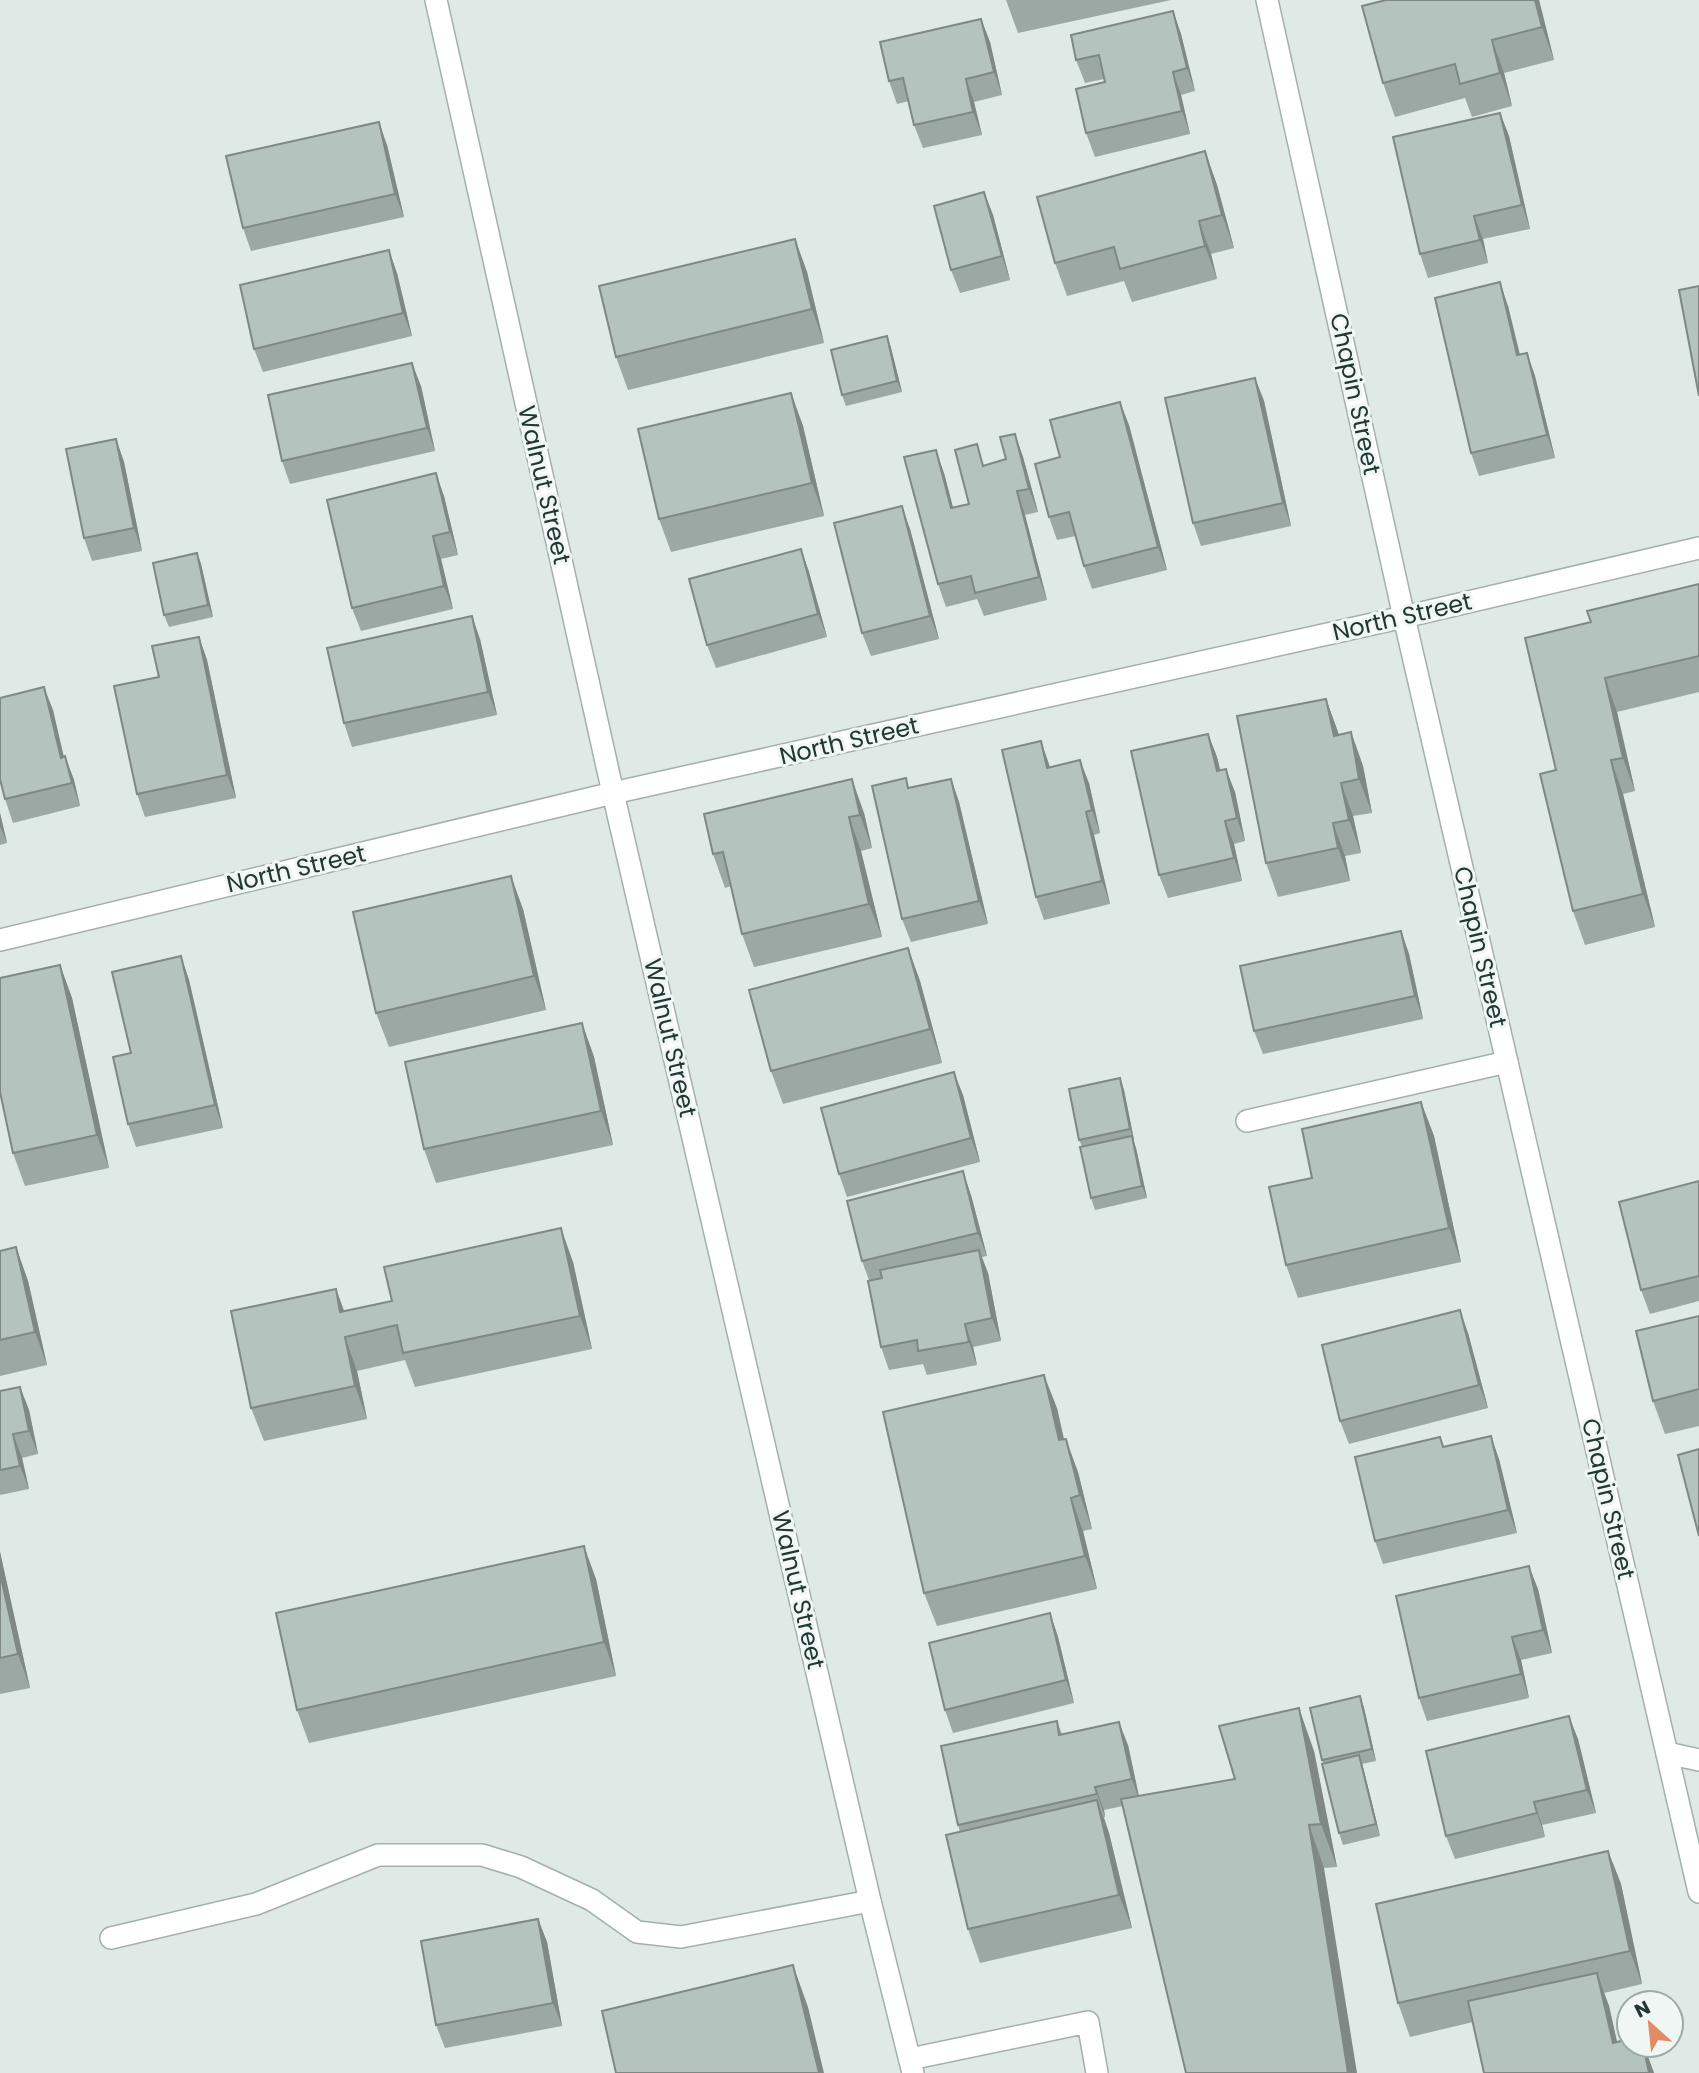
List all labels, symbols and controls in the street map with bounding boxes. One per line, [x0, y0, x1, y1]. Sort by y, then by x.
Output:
street label: Chapin Street [1322, 310, 1389, 478]
street label: Walnut Street [510, 402, 579, 567]
street label: North Street [1329, 584, 1475, 649]
street label: North Street [776, 708, 922, 773]
street label: North Street [223, 836, 369, 901]
street label: Chapin Street [1446, 863, 1515, 1031]
street label: Walnut Street [636, 955, 705, 1120]
street label: Chapin Street [1574, 1415, 1643, 1583]
street label: Walnut Street [764, 1507, 833, 1672]
north arrow [1615, 1989, 1685, 2059]
text: N [1630, 1994, 1655, 2025]

